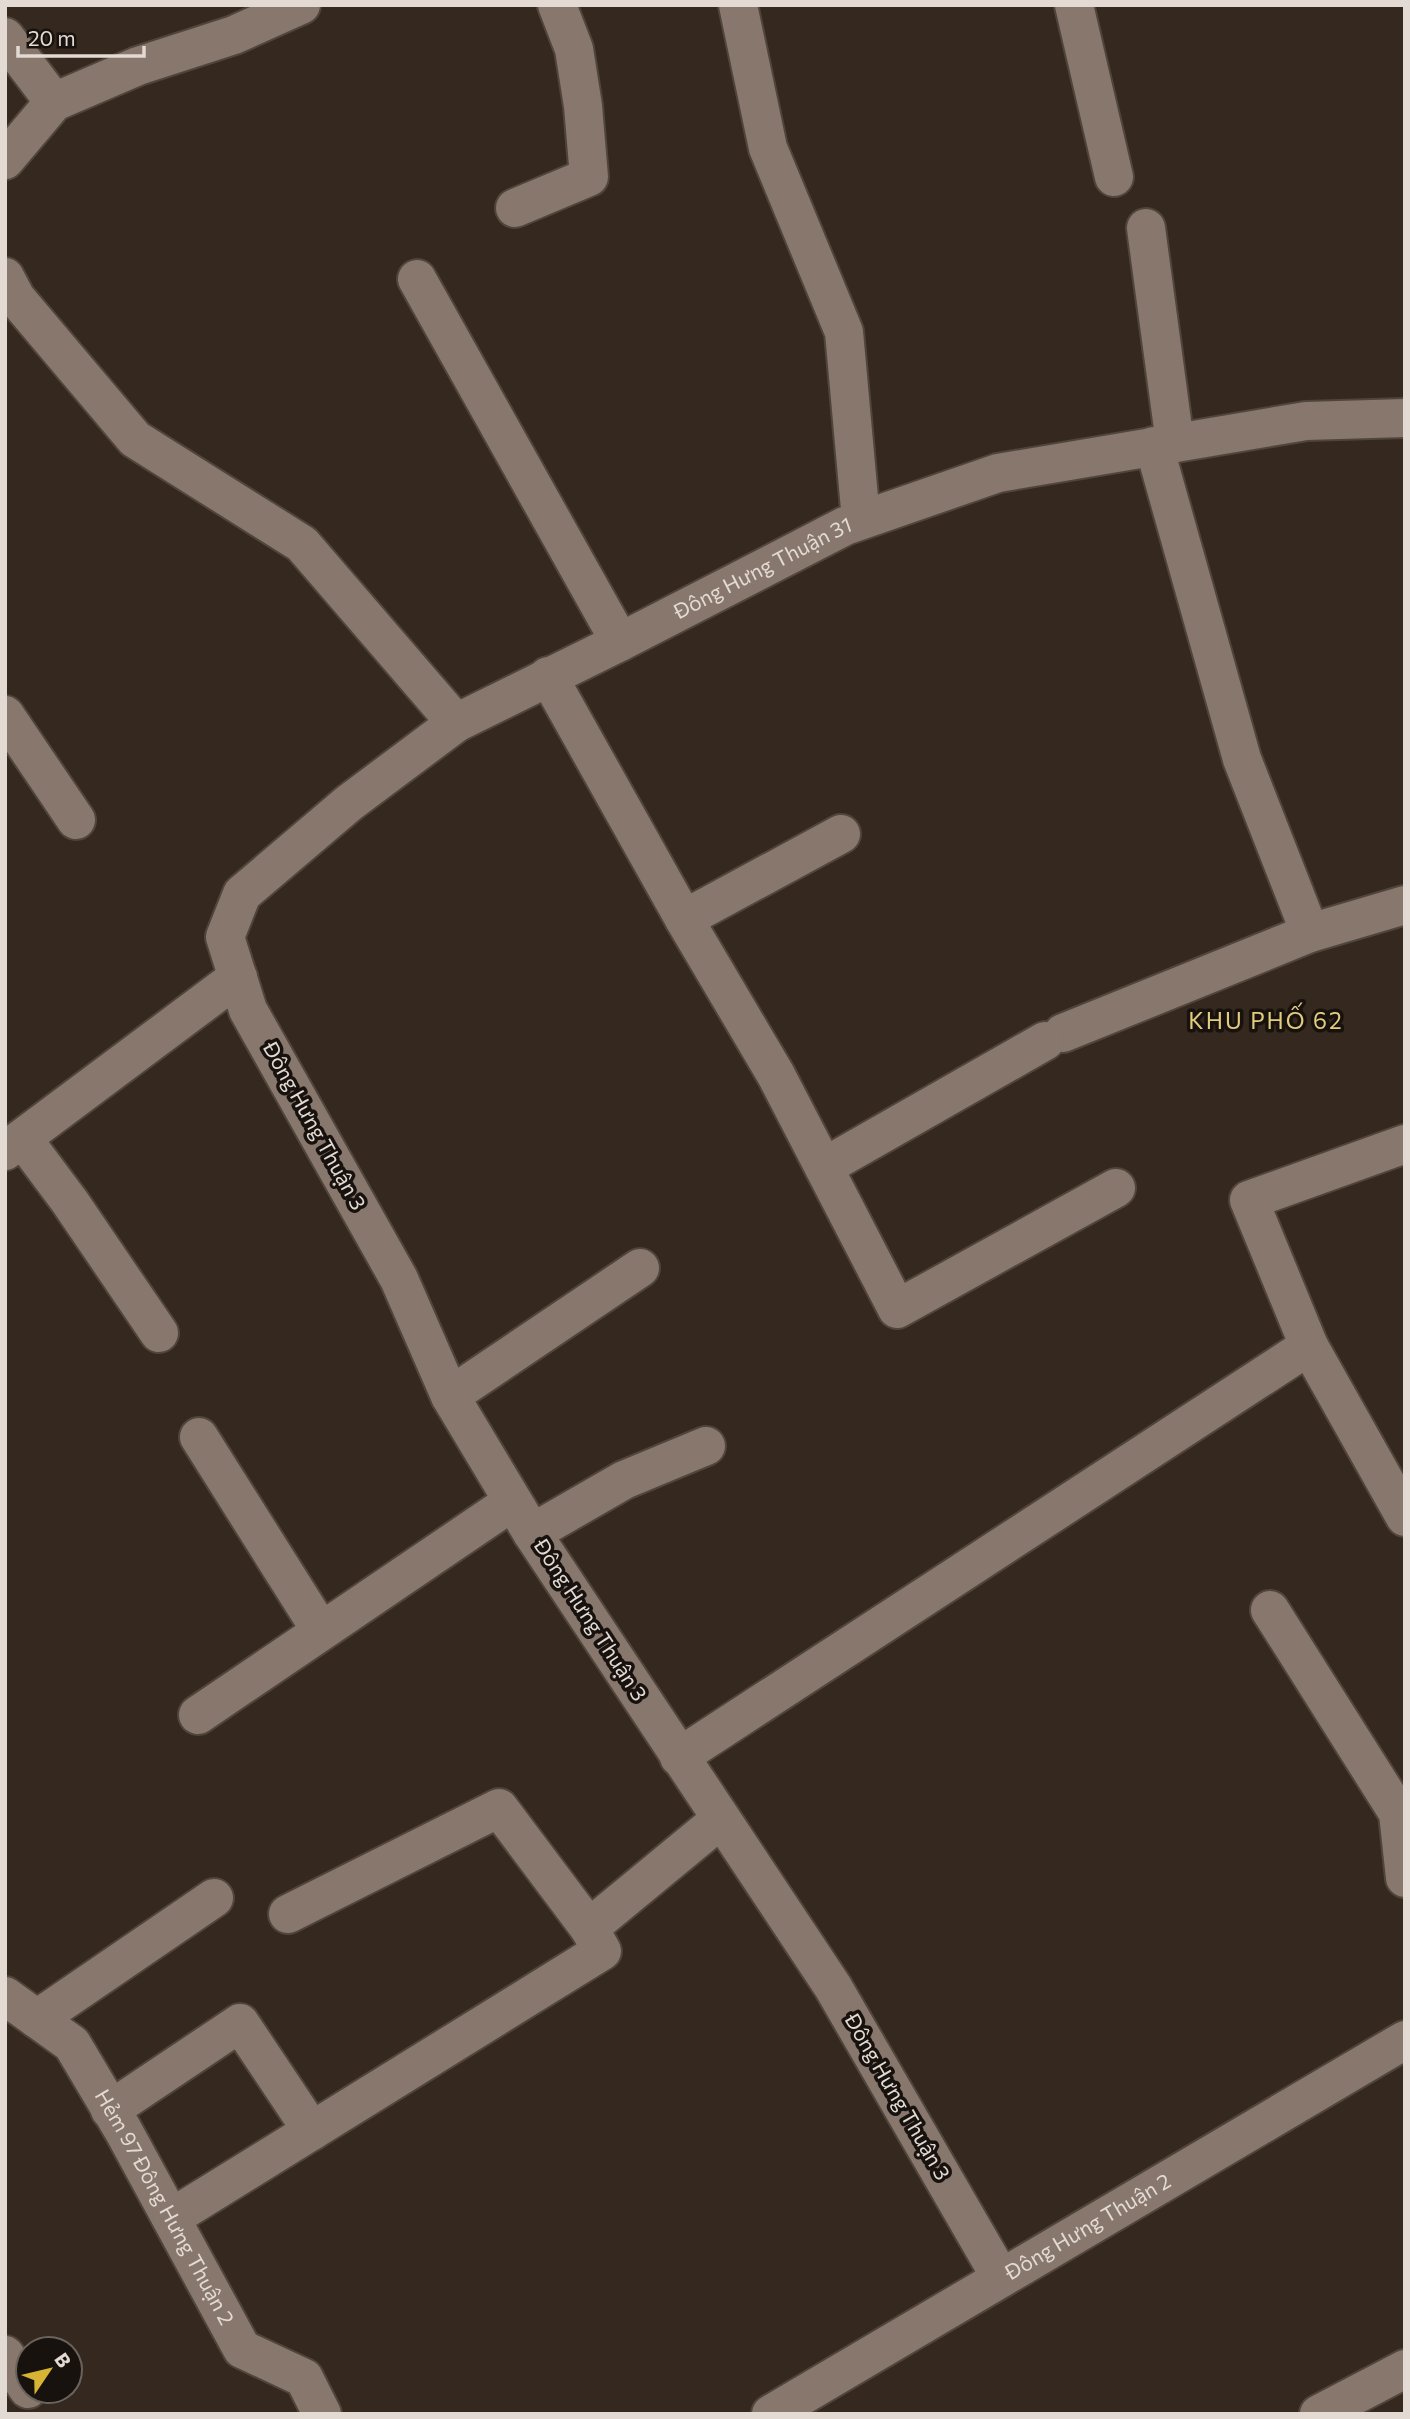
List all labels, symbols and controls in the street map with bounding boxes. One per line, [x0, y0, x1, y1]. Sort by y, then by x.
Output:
scale bar [18, 14, 144, 58]
text: 20 m [28, 25, 76, 50]
street label: Đông Hưng Thuận 31 [668, 511, 854, 624]
district label: KHU PHỐ 62 [1188, 1002, 1344, 1034]
street label: Đông Hưng Thuận 3 [258, 1036, 372, 1214]
street label: Đông Hưng Thuận 3 [529, 1533, 653, 1705]
street label: Đông Hưng Thuận 3 [840, 2008, 956, 2184]
street label: Hẻm 97 Đông Hưng Thuận 2 [91, 2084, 240, 2329]
street label: Đông Hưng Thuận 2 [999, 2167, 1175, 2285]
north arrow [14, 2335, 84, 2405]
text: B [50, 2348, 76, 2372]

